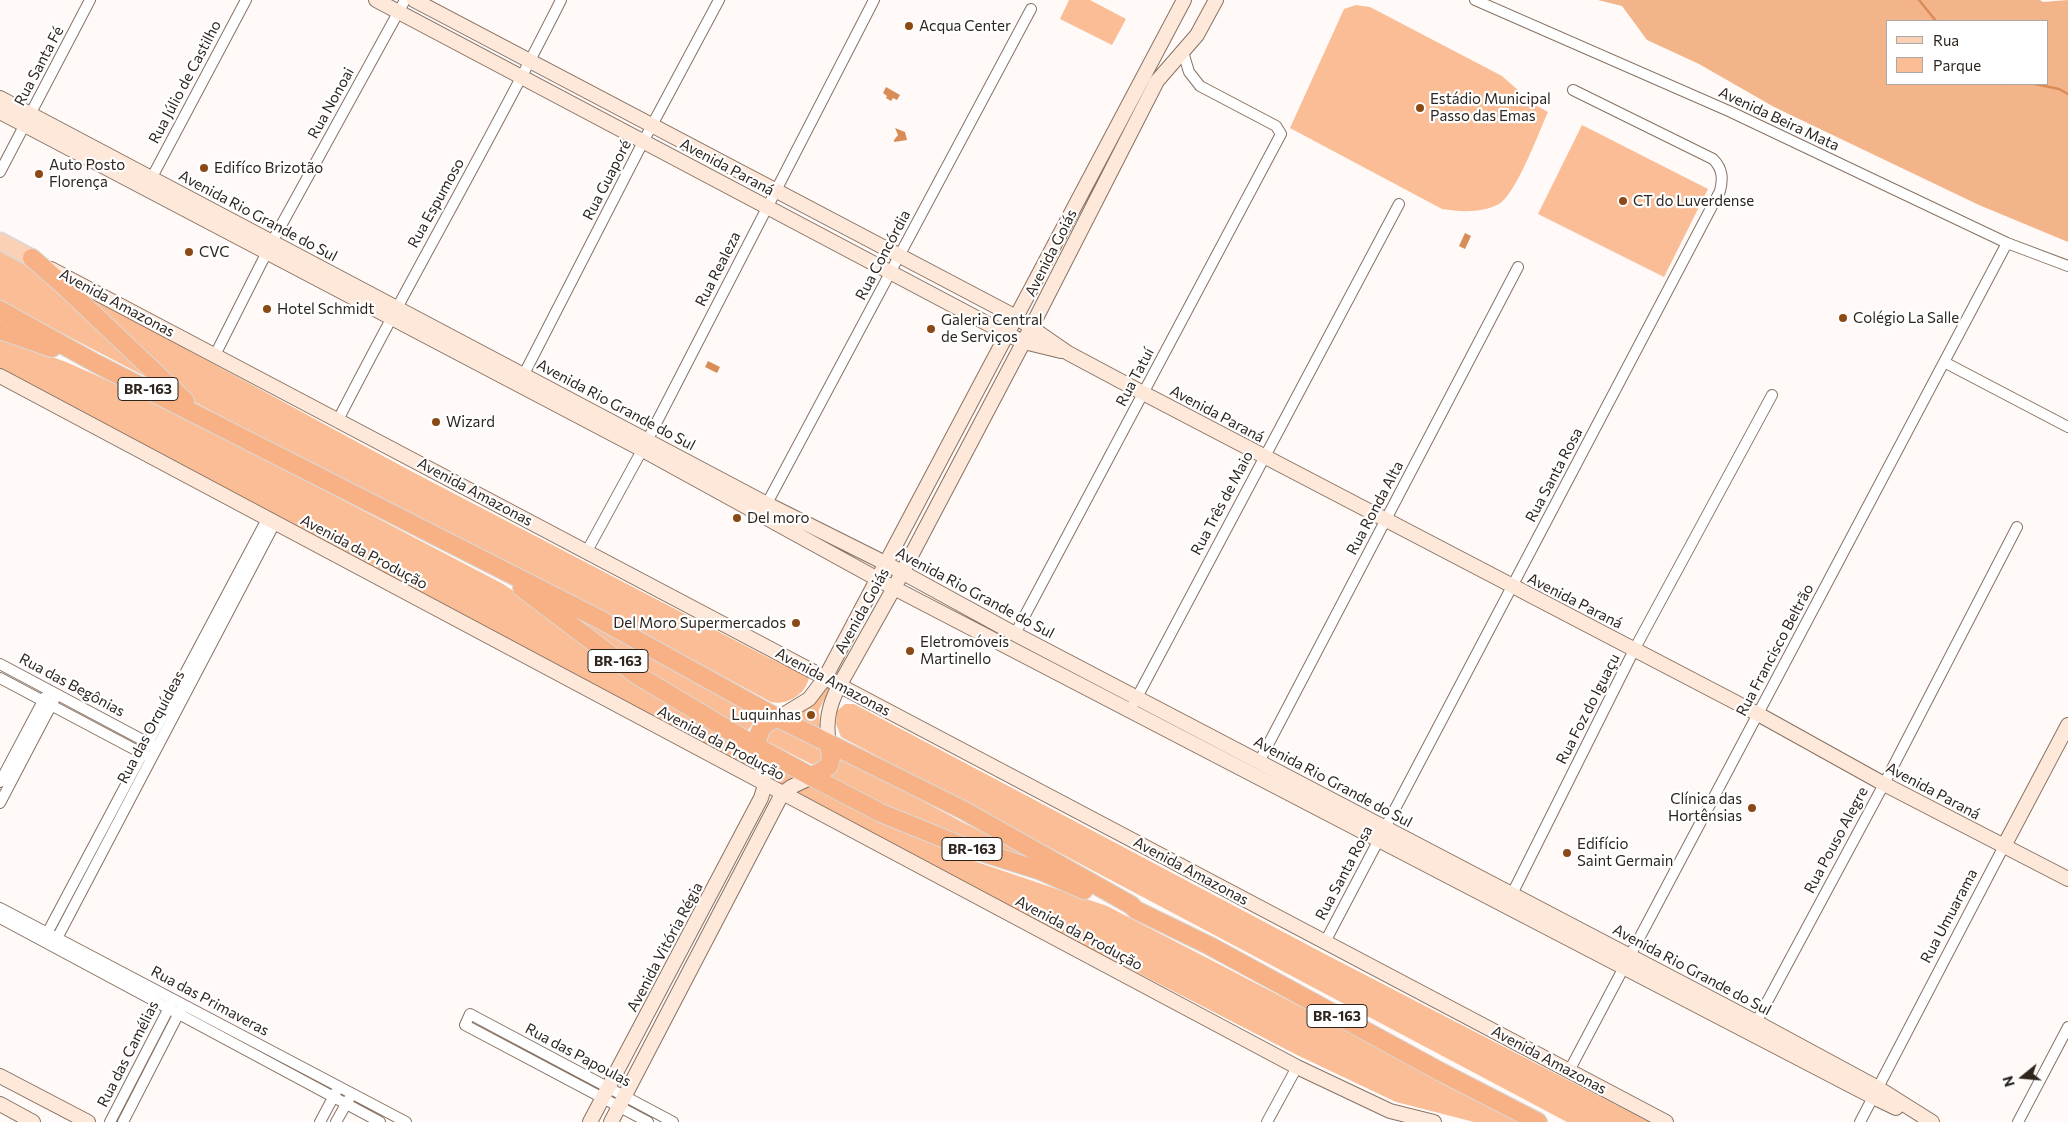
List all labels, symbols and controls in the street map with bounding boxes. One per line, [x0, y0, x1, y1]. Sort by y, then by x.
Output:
street label: Rua Júlio de Castilho [145, 17, 225, 147]
place label: Acqua Center [919, 17, 1011, 35]
marker: Acqua Center [903, 20, 915, 32]
legend [1886, 20, 2048, 85]
street label: Rua Santa Fé [11, 23, 67, 109]
text: Rua [1933, 31, 1959, 49]
text: Parque [1933, 56, 1981, 74]
street label: Rua Nonoai [304, 64, 358, 142]
street label: Avenida Beira Mata [1716, 83, 1842, 155]
place label: Estádio Municipal Passo das Emas [1430, 90, 1551, 125]
marker: Estádio Municipal Passo das Emas [1414, 102, 1426, 114]
street label: Avenida Paraná [677, 135, 777, 199]
street label: Rua Guaporé [579, 137, 635, 223]
street label: Rua Espumoso [404, 155, 468, 251]
place label: Auto Posto Florença [49, 156, 125, 191]
place label: Edifíco Brizotão [214, 159, 323, 177]
marker: Edifíco Brizotão [198, 162, 210, 174]
street label: Avenida Rio Grande do Sul [176, 167, 340, 265]
marker: Auto Posto Florença [33, 168, 45, 180]
place label: CT do Luverdense [1633, 192, 1754, 210]
marker: CT do Luverdense [1617, 195, 1629, 207]
street label: Avenida Goiás [1021, 206, 1081, 300]
street label: Rua Concórdia [852, 207, 914, 303]
street label: Rua Realeza [692, 229, 744, 309]
place label: CVC [199, 243, 230, 261]
marker: CVC [183, 246, 195, 258]
street label: Avenida Amazonas [56, 265, 178, 341]
place label: Hotel Schmidt [277, 300, 374, 318]
marker: Hotel Schmidt [261, 303, 273, 315]
place label: Colégio La Salle [1853, 309, 1959, 327]
place label: Galeria Central de Serviços [941, 311, 1043, 346]
marker: Colégio La Salle [1837, 312, 1849, 324]
marker: Galeria Central de Serviços [925, 323, 937, 335]
street label: Rua Tatuí [1112, 345, 1158, 409]
street label: Avenida Rio Grande do Sul [534, 356, 698, 454]
road number: BR-163 [118, 378, 178, 400]
street label: Avenida Paraná [1167, 382, 1267, 446]
place label: Wizard [446, 413, 495, 431]
marker: Wizard [430, 416, 442, 428]
street label: Rua Santa Rosa [1522, 425, 1586, 525]
street label: Rua Três de Maio [1187, 448, 1257, 558]
street label: Avenida Amazonas [414, 454, 536, 530]
street label: Rua Ronda Alta [1343, 458, 1407, 558]
place label: Del moro [747, 509, 809, 527]
street label: Avenida da Produção [297, 511, 431, 593]
marker: Del moro [731, 512, 743, 524]
street label: Avenida Rio Grande do Sul [893, 544, 1057, 642]
street label: Avenida Goiás [831, 565, 893, 657]
street label: Avenida Paraná [1524, 569, 1626, 633]
street label: Rua Francisco Beltrão [1732, 581, 1818, 719]
place label: Del Moro Supermercados [613, 614, 786, 632]
marker: Del Moro Supermercados [790, 617, 802, 629]
place label: Eletromóveis Martinello [920, 633, 1009, 668]
street label: Avenida Amazonas [772, 644, 894, 720]
marker: Eletromóveis Martinello [904, 645, 916, 657]
road number: BR-163 [588, 649, 648, 672]
street label: Rua das Begônias [16, 650, 128, 720]
street label: Rua Foz do Iguaçu [1552, 651, 1624, 767]
street label: Rua das Orquídeas [114, 667, 188, 787]
street label: Avenida da Produção [654, 702, 788, 784]
place label: Luquinhas [731, 706, 801, 724]
marker: Luquinhas [805, 709, 817, 721]
street label: Avenida Rio Grande do Sul [1251, 733, 1415, 831]
street label: Avenida Paraná [1883, 759, 1983, 823]
street label: Rua Pouso Alegre [1800, 784, 1872, 896]
place label: Clínica das Hortênsias [1668, 790, 1742, 825]
marker: Clínica das Hortênsias [1746, 802, 1758, 814]
street label: Rua Santa Rosa [1312, 823, 1376, 923]
street label: Avenida Amazonas [1130, 833, 1252, 909]
place label: Edifício Saint Germain [1577, 835, 1673, 870]
road number: BR-163 [942, 838, 1002, 861]
marker: Edifício Saint Germain [1561, 847, 1573, 859]
street label: Rua Umuarama [1917, 866, 1981, 966]
street label: Avenida Vitória Régia [623, 879, 707, 1015]
street label: Avenida da Produção [1012, 892, 1146, 974]
street label: Avenida Rio Grande do Sul [1610, 921, 1774, 1019]
street label: Rua das Primaveras [148, 962, 272, 1040]
street label: Rua das Camélias [93, 998, 163, 1110]
road number: BR-163 [1307, 1004, 1367, 1028]
street label: Rua das Papoulas [522, 1020, 634, 1090]
street label: Avenida Amazonas [1488, 1022, 1610, 1098]
north arrow [1998, 1052, 2048, 1102]
text: N [1999, 1074, 2018, 1089]

